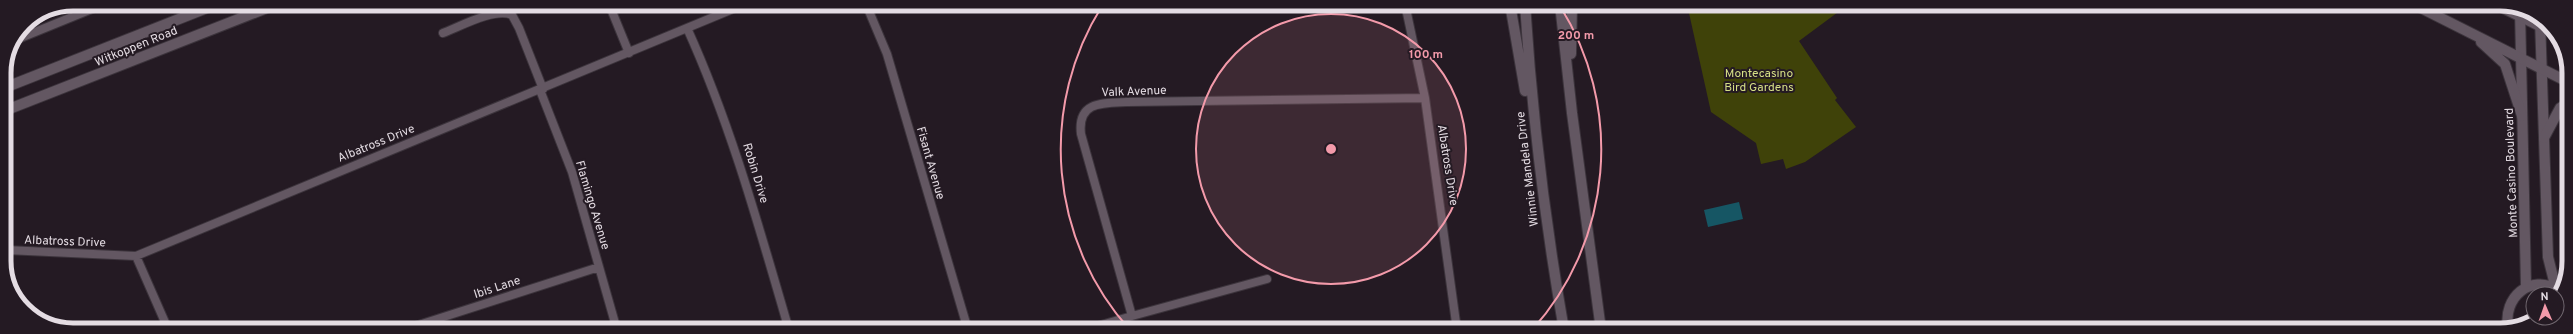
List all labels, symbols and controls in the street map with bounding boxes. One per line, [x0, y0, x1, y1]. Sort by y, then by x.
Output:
street label: Witkoppen Road [93, 23, 180, 71]
text: 200 m [1558, 28, 1594, 44]
text: 100 m [1409, 47, 1443, 63]
park label: Montecasino Bird Gardens [1724, 66, 1794, 96]
street label: Valk Avenue [1101, 83, 1167, 101]
street label: Monte Casino Boulevard [2502, 108, 2522, 238]
street label: Winnie Mandela Drive [1513, 110, 1543, 227]
street label: Albatross Drive [335, 121, 417, 167]
street label: Albatross Drive [1433, 123, 1461, 207]
street label: Fisant Avenue [912, 125, 948, 202]
street label: Robin Drive [738, 141, 772, 205]
centre of rings [1324, 142, 1338, 156]
street label: Flamingo Avenue [571, 159, 613, 252]
street label: Albatross Drive [24, 233, 106, 251]
street label: Ibis Lane [472, 273, 523, 303]
north arrow [2525, 286, 2565, 326]
text: N [2540, 290, 2549, 304]

